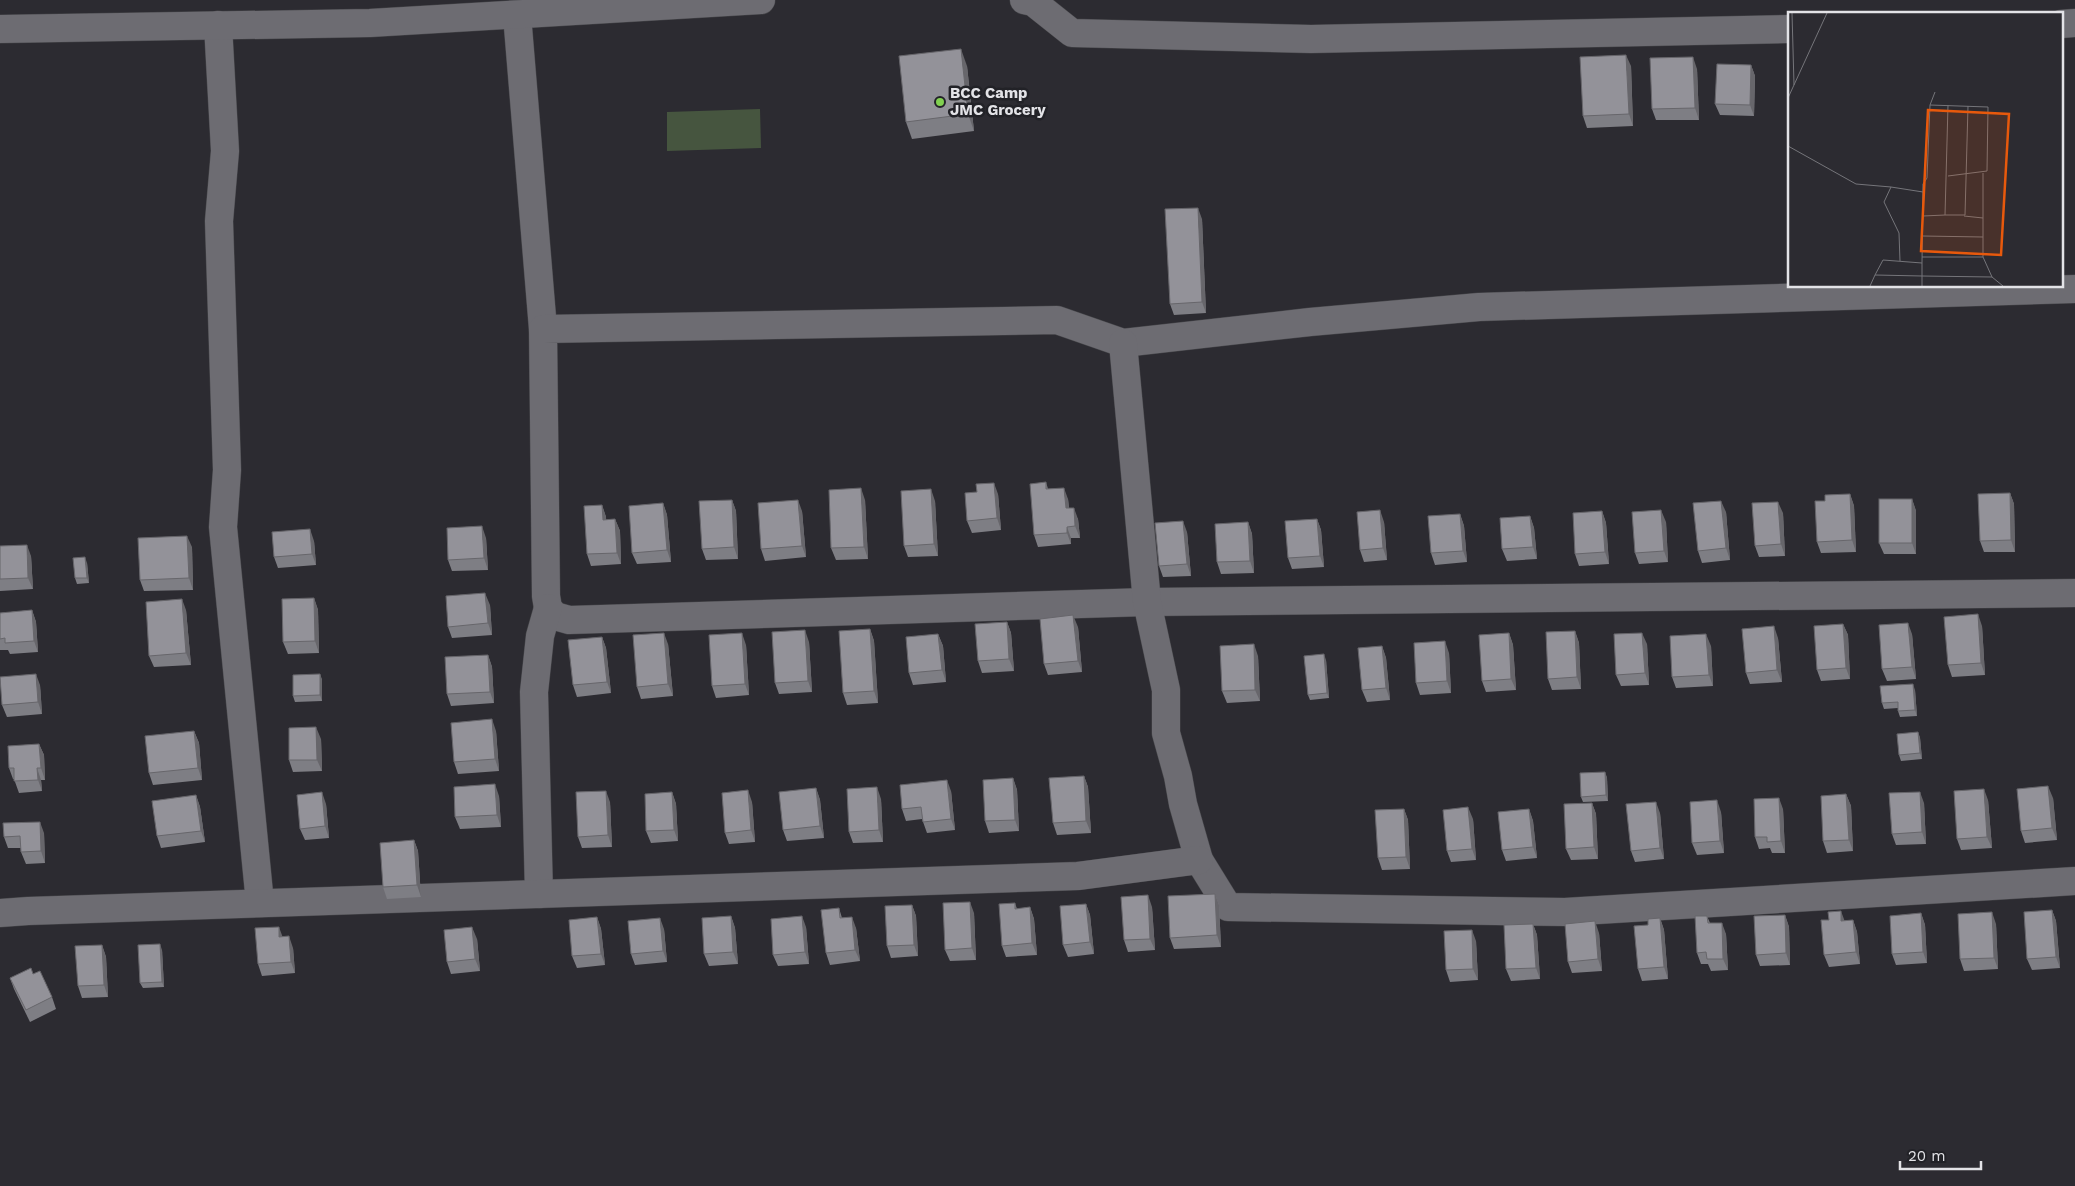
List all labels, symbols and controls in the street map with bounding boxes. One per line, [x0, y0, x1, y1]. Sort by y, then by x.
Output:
inset map [1788, 12, 2062, 288]
place label: BCC Camp JMC Grocery [950, 84, 1046, 119]
marker: BCC Camp JMC Grocery [934, 96, 946, 108]
scale bar [1900, 1138, 1981, 1170]
text: 20 m [1908, 1147, 1946, 1165]

